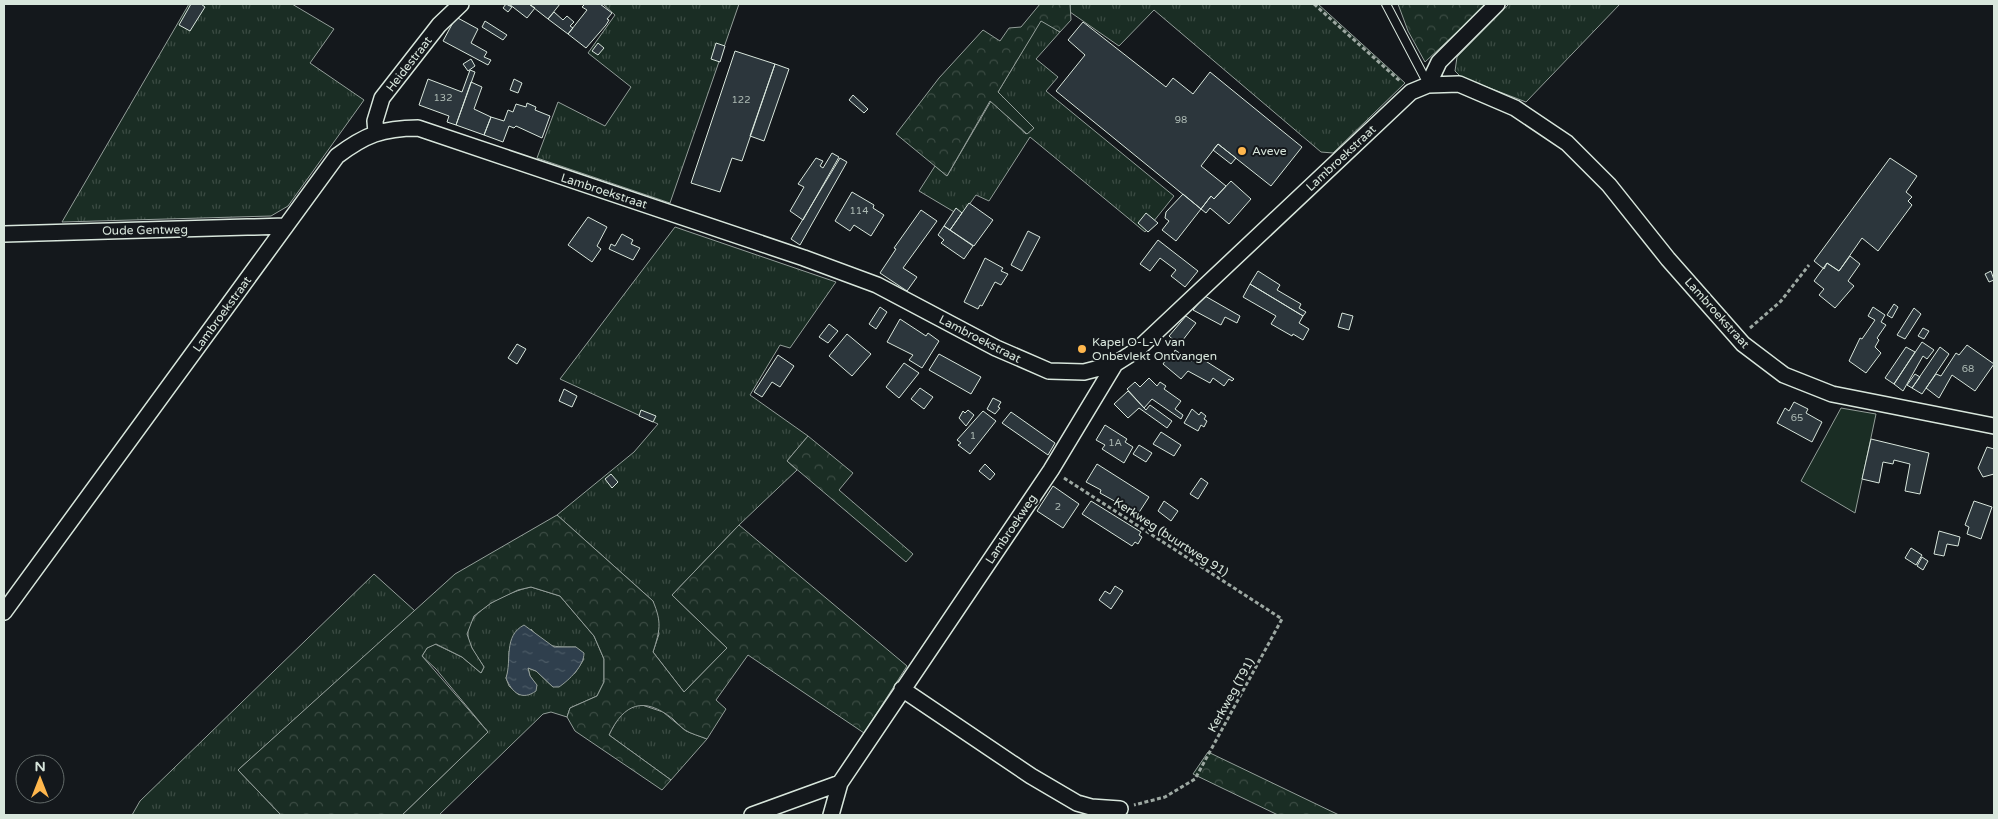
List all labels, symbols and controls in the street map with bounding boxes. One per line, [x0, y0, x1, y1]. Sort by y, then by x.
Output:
street label: Heidestraat [383, 33, 435, 94]
house number: 132 [434, 92, 452, 104]
house number: 122 [732, 94, 750, 106]
house number: 98 [1175, 114, 1187, 126]
street label: Lambroekstraat [1303, 122, 1379, 194]
place label: Aveve [1252, 144, 1287, 158]
marker: Aveve [1236, 145, 1248, 157]
street label: Lambroekstraat [559, 170, 649, 212]
house number: 114 [850, 205, 868, 217]
street label: Oude Gentweg [102, 222, 188, 238]
street label: Lambroekstraat [190, 273, 254, 355]
street label: Lambroekstraat [1682, 275, 1753, 351]
street label: Lambroekstraat [937, 312, 1024, 366]
place label: Kapel O-L-V van Onbevlekt Ontvangen [1092, 335, 1217, 363]
marker: Kapel O-L-V van Onbevlekt Ontvangen [1076, 343, 1088, 355]
house number: 68 [1962, 363, 1974, 375]
house number: 65 [1791, 412, 1803, 424]
house number: 1 [970, 430, 976, 442]
house number: 1A [1108, 437, 1122, 449]
street label: Lambroekweg [983, 491, 1039, 567]
street label: Kerkweg (buurtweg 91) [1111, 495, 1231, 579]
house number: 2 [1055, 501, 1061, 513]
street label: Kerkweg (T91) [1205, 655, 1257, 735]
north arrow [15, 754, 65, 804]
text: N [34, 758, 46, 775]

